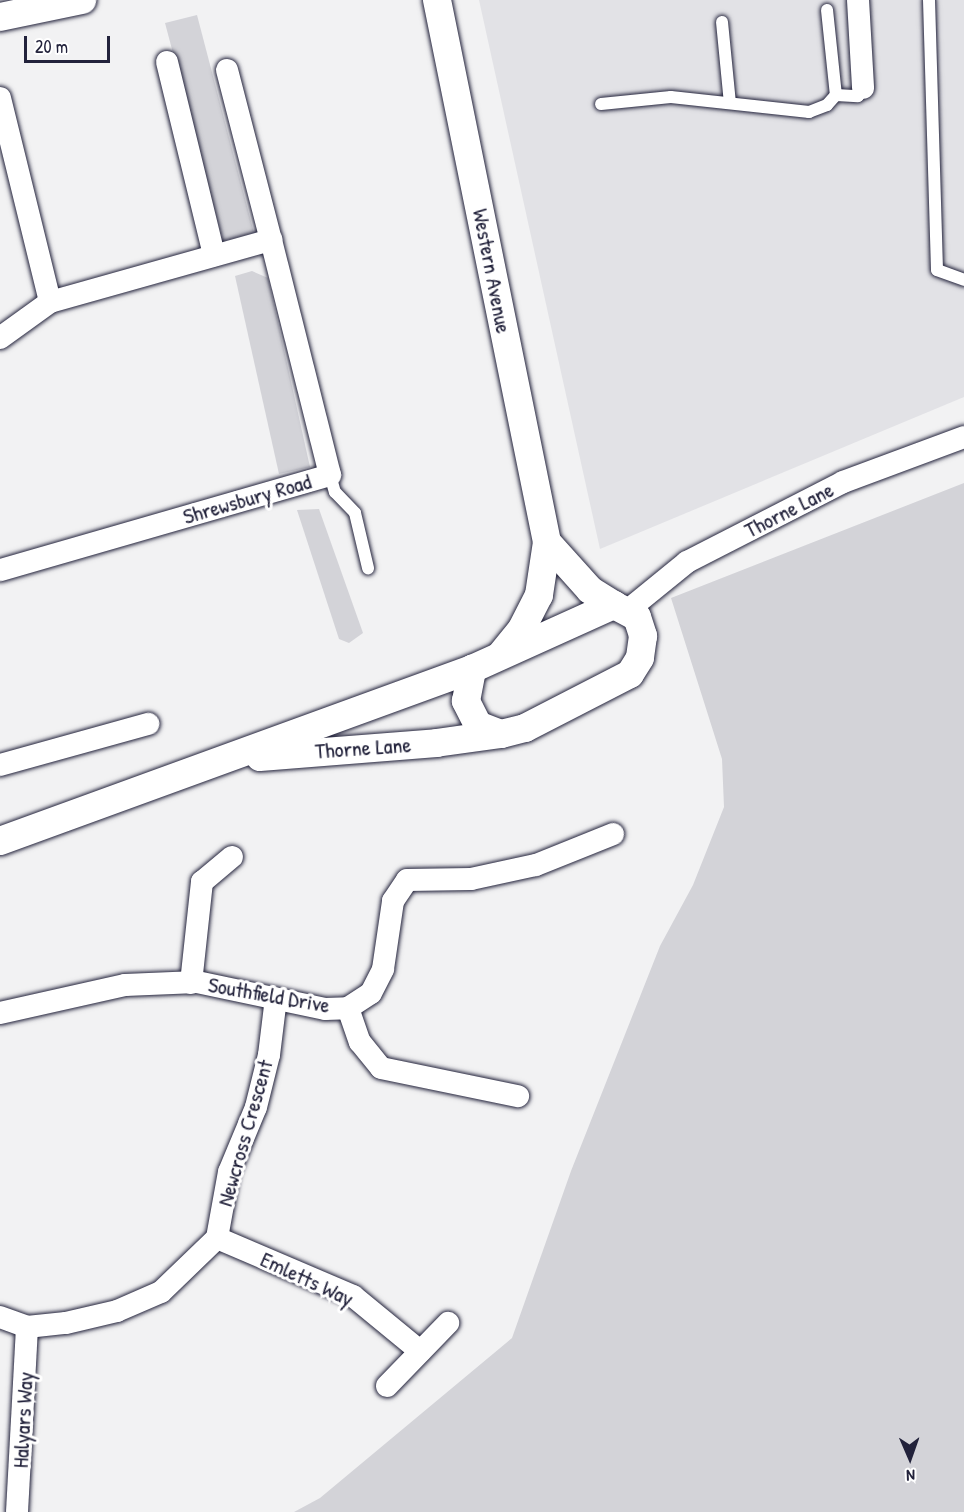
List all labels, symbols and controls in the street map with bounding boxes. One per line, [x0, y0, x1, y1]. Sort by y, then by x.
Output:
scale bar [27, 24, 112, 62]
text: 20 m [35, 34, 68, 59]
street label: Western Avenue [467, 206, 517, 336]
street label: Shrewsbury Road [180, 468, 314, 530]
street label: Thorne Lane [740, 476, 838, 544]
street label: Thorne Lane [314, 731, 412, 765]
street label: Southfield Drive [206, 971, 332, 1019]
street label: Newcross Crescent [211, 1057, 279, 1209]
street label: Emletts Way [256, 1246, 358, 1312]
street label: Halyars Way [7, 1371, 39, 1469]
north arrow [880, 1428, 940, 1488]
text: N [906, 1465, 915, 1487]

